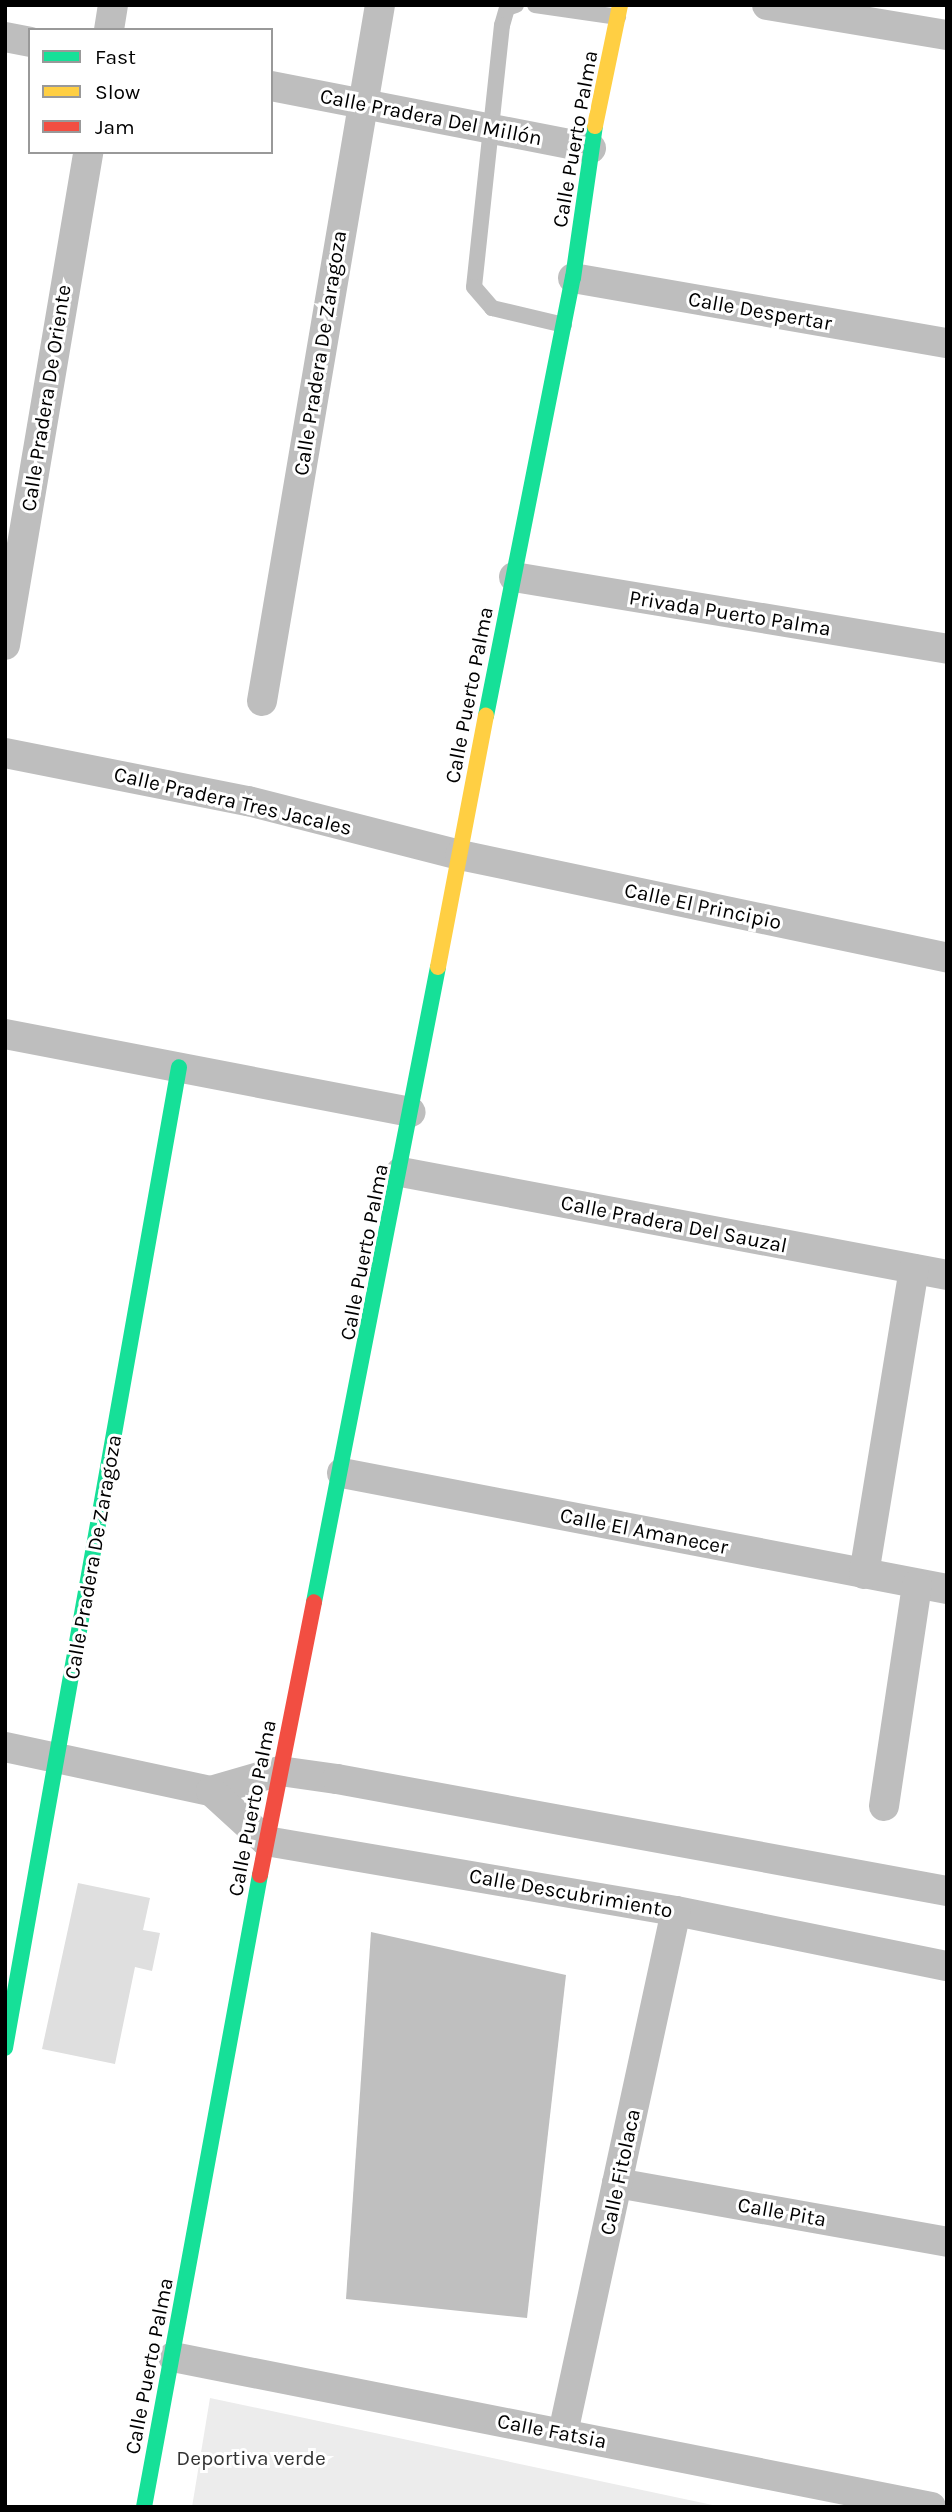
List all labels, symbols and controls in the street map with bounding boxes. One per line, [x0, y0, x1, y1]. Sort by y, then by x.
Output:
legend [28, 28, 273, 154]
text: Fast [95, 45, 136, 69]
street label: Calle Puerto Palma [547, 49, 603, 229]
text: Slow [95, 80, 140, 104]
street label: Calle Pradera Del Millón [318, 83, 544, 151]
text: Jam [95, 115, 135, 139]
street label: Calle Pradera De Zaragoza [288, 229, 352, 477]
street label: Calle Pradera De Oriente [16, 283, 76, 513]
street label: Calle Despertar [686, 286, 834, 336]
street label: Privada Puerto Palma [627, 585, 833, 641]
street label: Calle Puerto Palma [440, 605, 498, 785]
street label: Calle Pradera Tres Jacales [111, 761, 355, 841]
street label: Calle El Principio [622, 877, 784, 935]
street label: Calle Puerto Palma [335, 1162, 393, 1342]
street label: Calle Pradera Del Sauzal [559, 1190, 789, 1258]
street label: Calle Pradera De Zaragoza [59, 1433, 127, 1681]
street label: Calle El Amanecer [558, 1502, 730, 1560]
street label: Calle Puerto Palma [223, 1718, 281, 1898]
street label: Calle Descubrimiento [467, 1863, 675, 1923]
street label: Calle Fitolaca [594, 2107, 646, 2237]
street label: Calle Pita [736, 2192, 828, 2232]
street label: Calle Puerto Palma [120, 2276, 178, 2456]
street label: Calle Fatsia [495, 2408, 609, 2454]
park label: Deportiva verde [176, 2445, 326, 2471]

